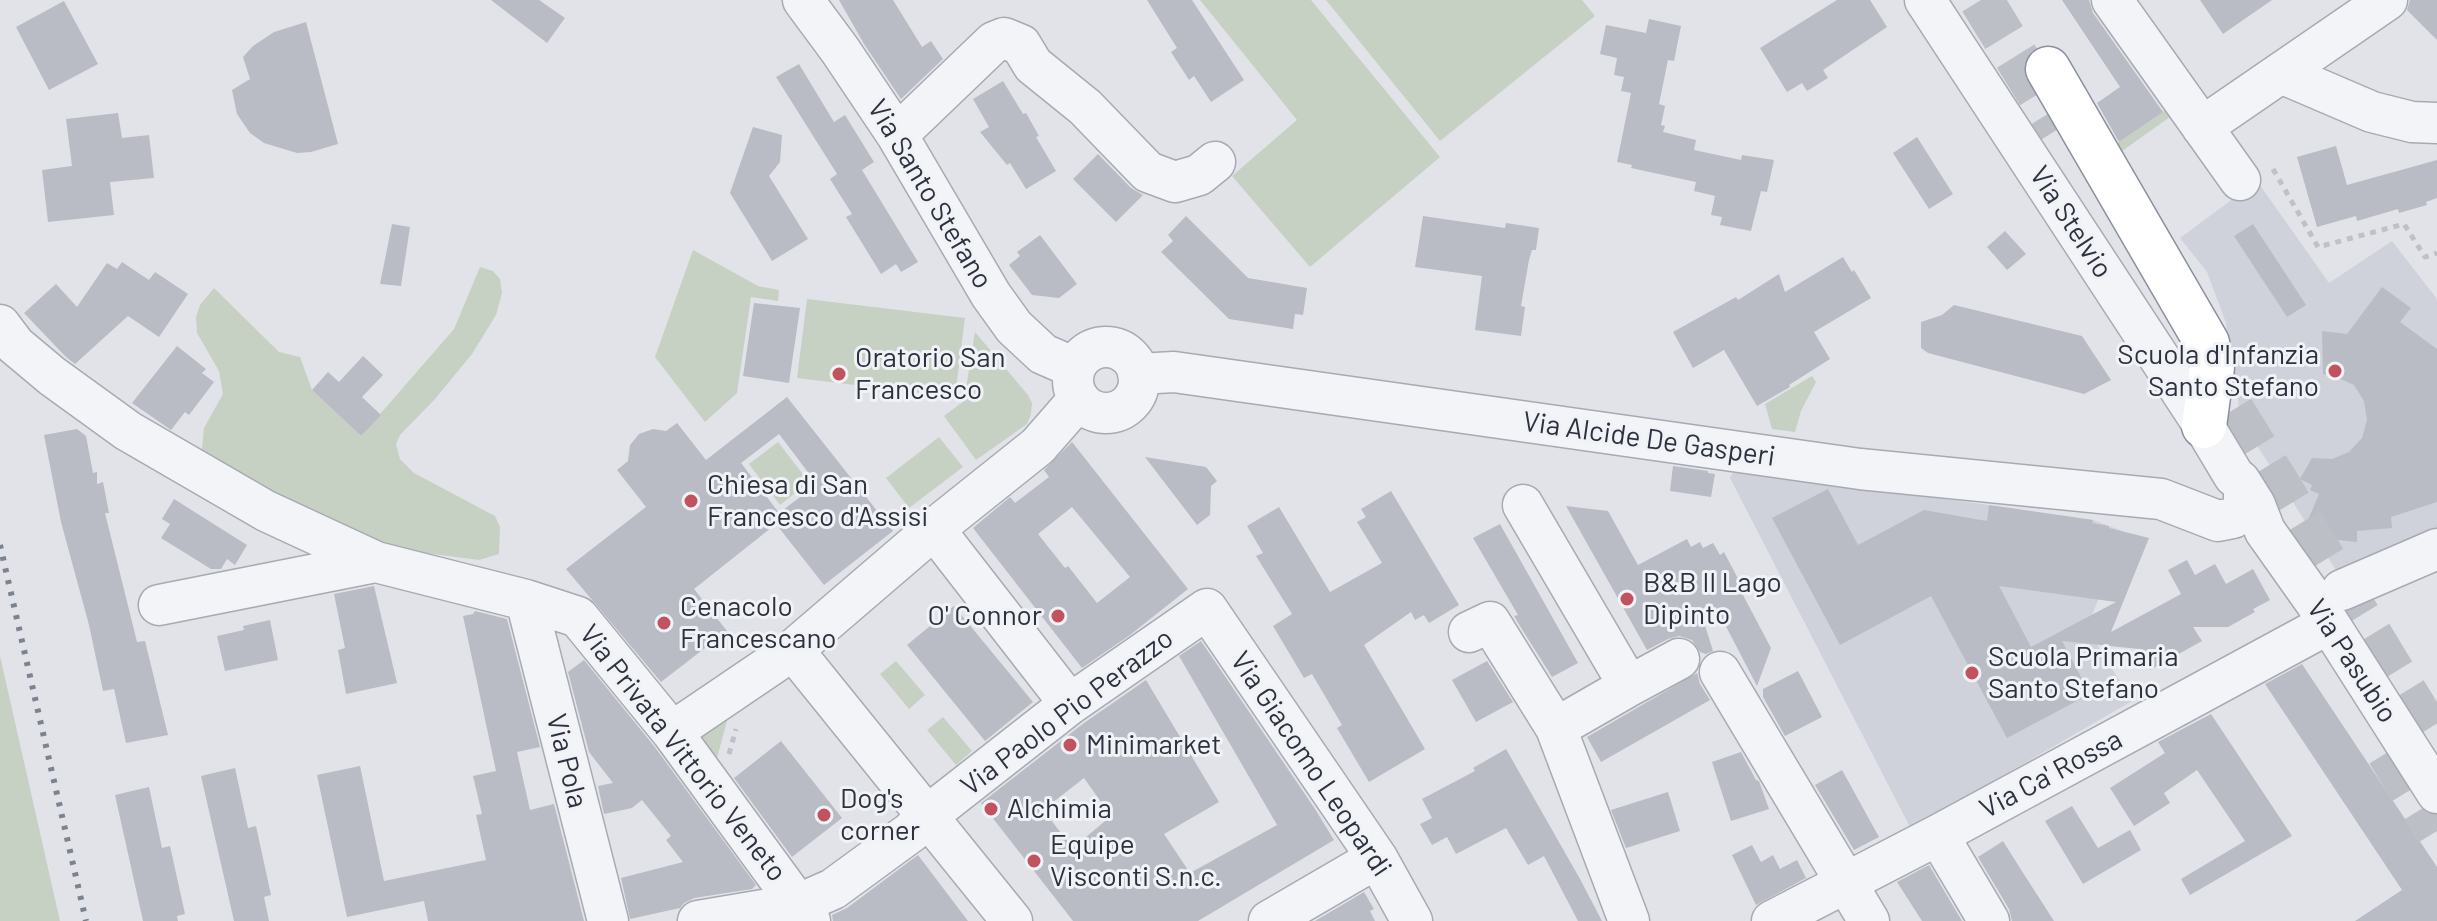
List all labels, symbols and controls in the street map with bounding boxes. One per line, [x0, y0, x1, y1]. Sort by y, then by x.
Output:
street label: Via Santo Stefano [860, 93, 1000, 295]
street label: Via Stelvio [2022, 160, 2120, 284]
place label: Scuola d'Infanzia Santo Stefano [2117, 338, 2319, 404]
place label: Oratorio San Francesco [855, 341, 1006, 407]
marker: Scuola d'Infanzia Santo Stefano [2326, 362, 2344, 380]
marker: Oratorio San Francesco [830, 365, 848, 383]
street label: Via Alcide De Gasperi [1521, 405, 1777, 473]
place label: Chiesa di San Francesco d'Assisi [707, 468, 928, 534]
marker: Chiesa di San Francesco d'Assisi [682, 492, 700, 510]
place label: B&B Il Lago Dipinto [1643, 566, 1782, 632]
place label: Cenacolo Francescano [680, 590, 837, 656]
marker: B&B Il Lago Dipinto [1618, 590, 1636, 608]
street label: Via Pasubio [2300, 593, 2404, 729]
place label: O' Connor [928, 599, 1042, 633]
marker: O' Connor [1049, 607, 1067, 625]
marker: Cenacolo Francescano [655, 614, 673, 632]
street label: Via Privata Vittorio Veneto [572, 618, 794, 888]
street label: Via Paolo Pio Perazzo [954, 621, 1180, 803]
place label: Scuola Primaria Santo Stefano [1988, 640, 2179, 706]
street label: Via Giacomo Leopardi [1223, 645, 1399, 883]
marker: Scuola Primaria Santo Stefano [1963, 664, 1981, 682]
street label: Via Pola [539, 711, 595, 811]
street label: Via Ca' Rossa [1974, 722, 2128, 826]
place label: Minimarket [1086, 728, 1221, 762]
marker: Minimarket [1061, 736, 1079, 754]
place label: Dog's corner [840, 782, 920, 848]
place label: Alchimia [1007, 792, 1112, 826]
marker: Alchimia [982, 800, 1000, 818]
marker: Dog's corner [815, 806, 833, 824]
place label: Equipe Visconti S.n.c. [1050, 828, 1222, 894]
marker: Equipe Visconti S.n.c. [1025, 852, 1043, 870]

